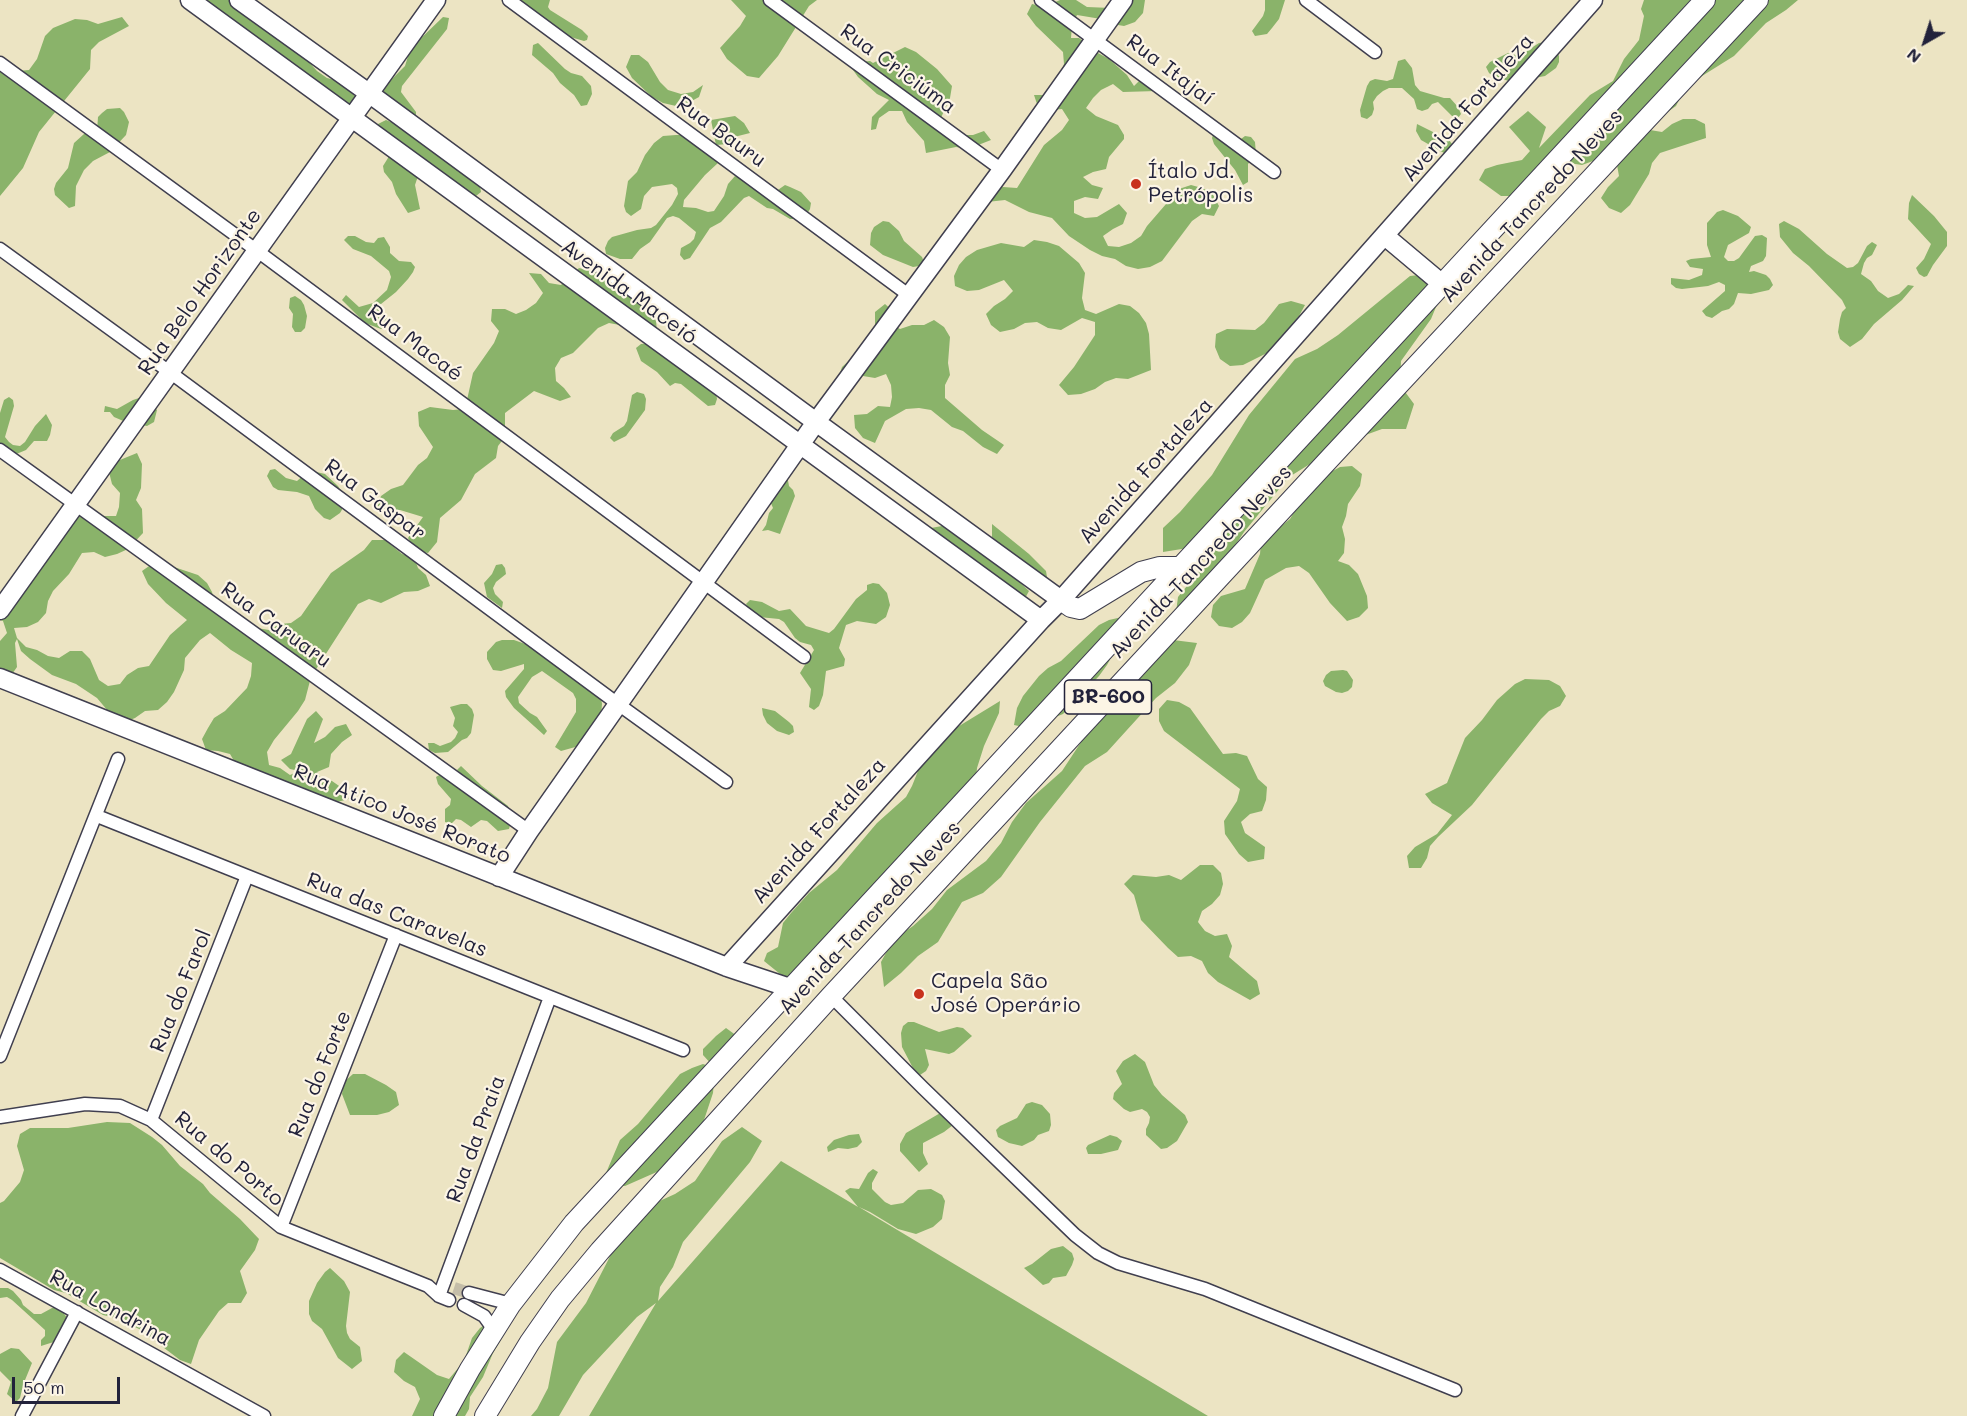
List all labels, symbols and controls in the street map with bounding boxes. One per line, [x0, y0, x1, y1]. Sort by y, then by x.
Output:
north arrow [1895, 12, 1955, 72]
street label: Rua Criciúma [835, 19, 961, 119]
street label: Rua Itajaí [1121, 29, 1219, 111]
street label: Avenida Fortaleza [1397, 29, 1539, 187]
text: N [1902, 44, 1925, 68]
street label: Rua Bauru [671, 91, 771, 173]
street label: Avenida Tancredo Neves [1436, 104, 1628, 308]
place label: Ítalo Jd. Petrópolis [1148, 159, 1253, 209]
marker: Ítalo Jd. Petrópolis [1129, 177, 1143, 191]
street label: Rua Belo Horizonte [133, 204, 267, 380]
street label: Avenida Maceió [556, 234, 702, 350]
street label: Rua Macaé [362, 299, 468, 387]
street label: Avenida Fortaleza [1074, 393, 1218, 549]
street label: Rua Gaspar [319, 454, 431, 546]
street label: Avenida Tancredo Neves [1105, 460, 1297, 664]
street label: Rua Caruaru [216, 577, 336, 673]
road number: BR-600 [1064, 680, 1152, 714]
street label: Avenida Fortaleza [747, 753, 891, 909]
street label: Rua Atico José Rorato [290, 759, 514, 869]
street label: Avenida Tancredo Neves [774, 816, 966, 1020]
street label: Rua das Caravelas [303, 867, 491, 963]
street label: Rua do Farol [145, 926, 217, 1056]
place label: Capela São José Operário [931, 969, 1081, 1019]
marker: Capela São José Operário [912, 987, 926, 1001]
street label: Rua do Forte [283, 1007, 357, 1141]
street label: Rua da Praia [441, 1072, 511, 1206]
street label: Rua do Porto [169, 1106, 289, 1212]
street label: Rua Londrina [45, 1264, 175, 1352]
scale bar [15, 1365, 123, 1403]
text: 50 m [23, 1375, 65, 1399]

